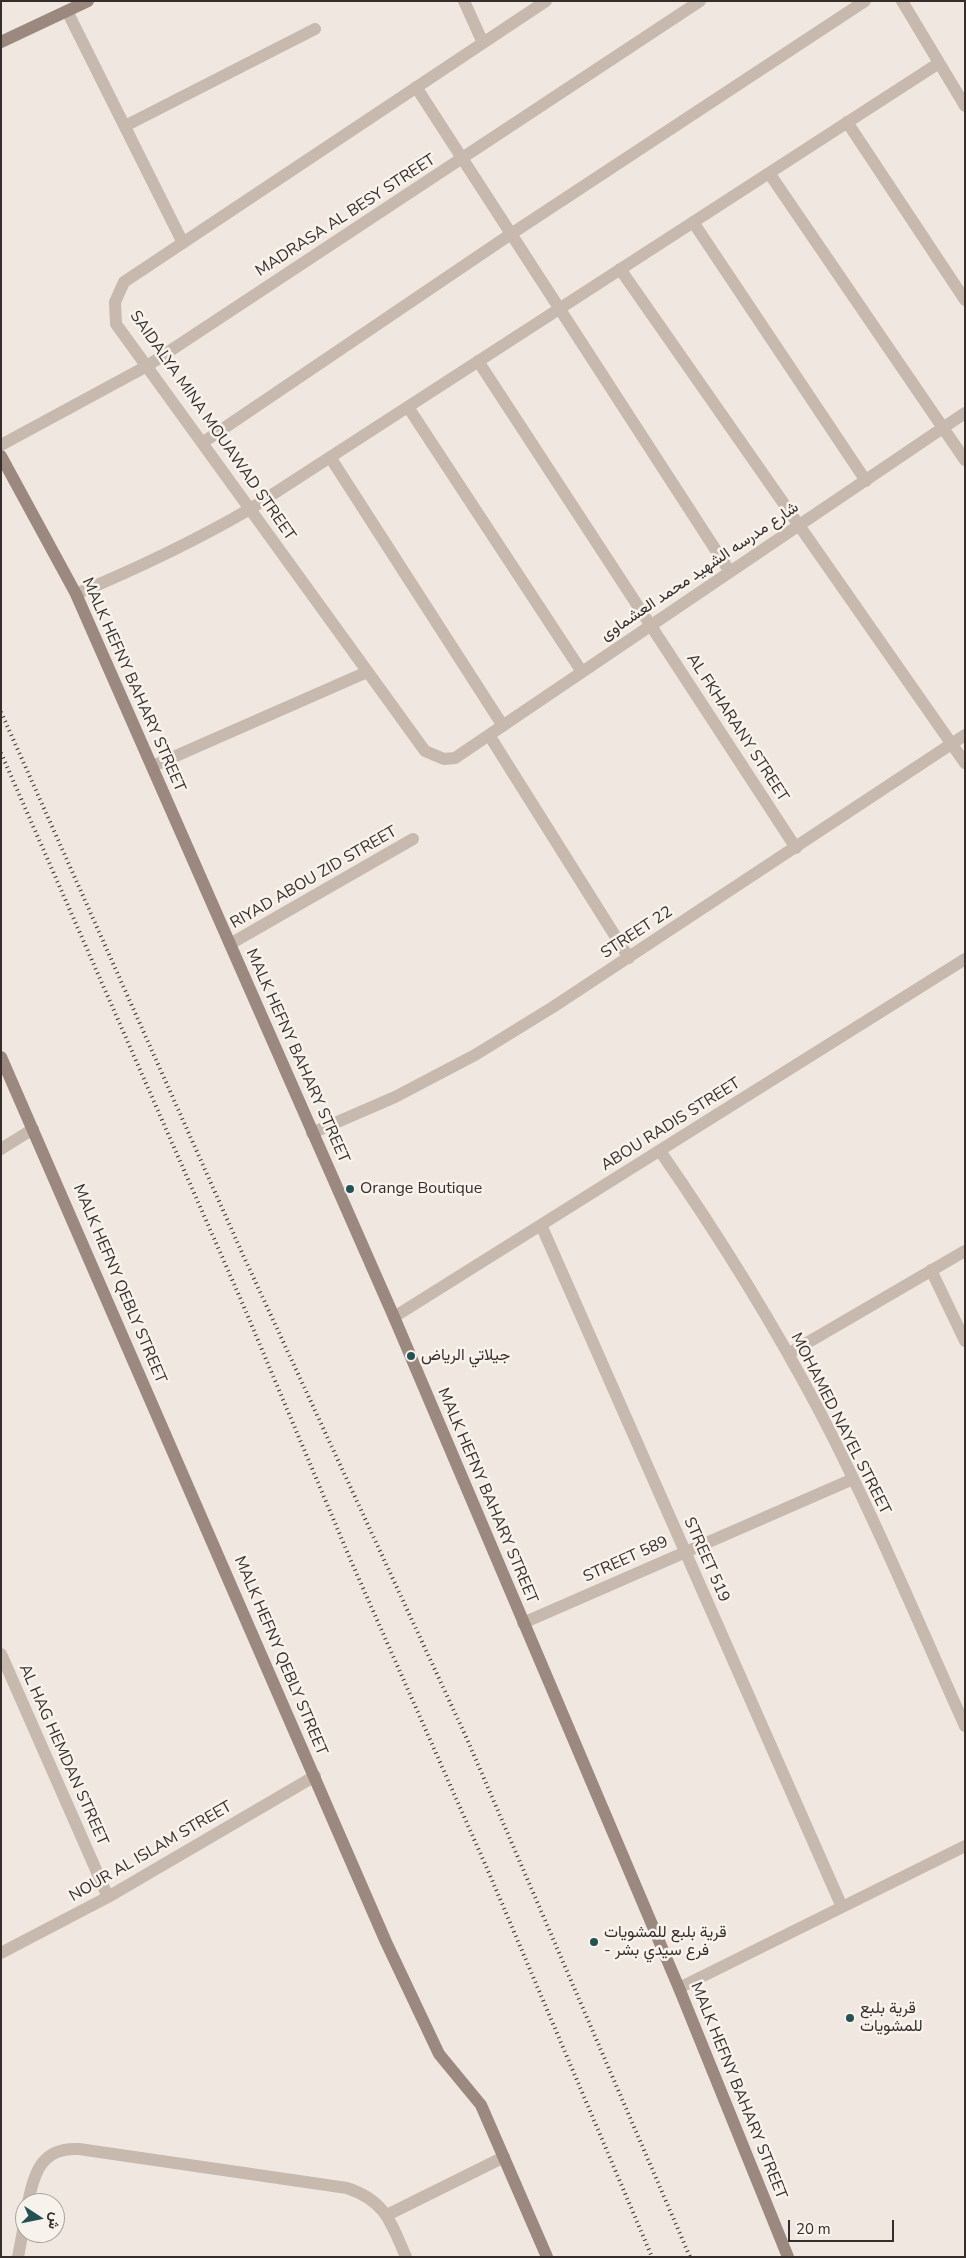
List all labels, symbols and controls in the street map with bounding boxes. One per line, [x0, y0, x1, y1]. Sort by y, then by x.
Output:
street label: MADRASA AL BESY STREET [252, 151, 440, 281]
street label: SAIDALYA MINA MOUAWAD STREET [125, 307, 299, 545]
street label: شارع مدرسه الشهيد محمد العشماوى [597, 498, 803, 646]
street label: MALK HEFNY BAHARY STREET [77, 575, 189, 795]
street label: AL FKHARANY STREET [682, 650, 792, 806]
street label: RIYAD ABOU ZID STREET [227, 822, 401, 934]
street label: STREET 22 [598, 903, 676, 963]
street label: MALK HEFNY BAHARY STREET [241, 946, 353, 1166]
street label: ABOU RADIS STREET [598, 1074, 744, 1176]
place label: Orange Boutique [360, 1179, 482, 1199]
street label: MALK HEFNY QEBLY STREET [68, 1181, 170, 1387]
marker: Orange Boutique [344, 1183, 356, 1195]
street label: MOHAMED NAYEL STREET [786, 1330, 894, 1518]
place label: جيلاتي الرياض [421, 1346, 510, 1366]
marker: جيلاتي الرياض [405, 1350, 417, 1362]
street label: MALK HEFNY BAHARY STREET [433, 1385, 541, 1607]
street label: STREET 519 [679, 1515, 733, 1605]
street label: STREET 589 [581, 1533, 671, 1587]
street label: MALK HEFNY QEBLY STREET [229, 1553, 331, 1759]
street label: AL HAG HEMDAN STREET [14, 1661, 112, 1849]
street label: NOUR AL ISLAM STREET [66, 1797, 236, 1907]
place label: قرية بلبع للمشويات - فرع سيدي بشر [604, 1923, 727, 1961]
marker: قرية بلبع للمشويات - فرع سيدي بشر [588, 1936, 600, 1948]
street label: MALK HEFNY BAHARY STREET [686, 1980, 790, 2202]
place label: قرية بلبع للمشويات [860, 1999, 923, 2037]
marker: قرية بلبع للمشويات [844, 2012, 856, 2024]
north arrow [15, 2193, 65, 2243]
scale bar [791, 2210, 897, 2242]
text: ش [43, 2211, 65, 2231]
text: 20 m [796, 2219, 831, 2239]

